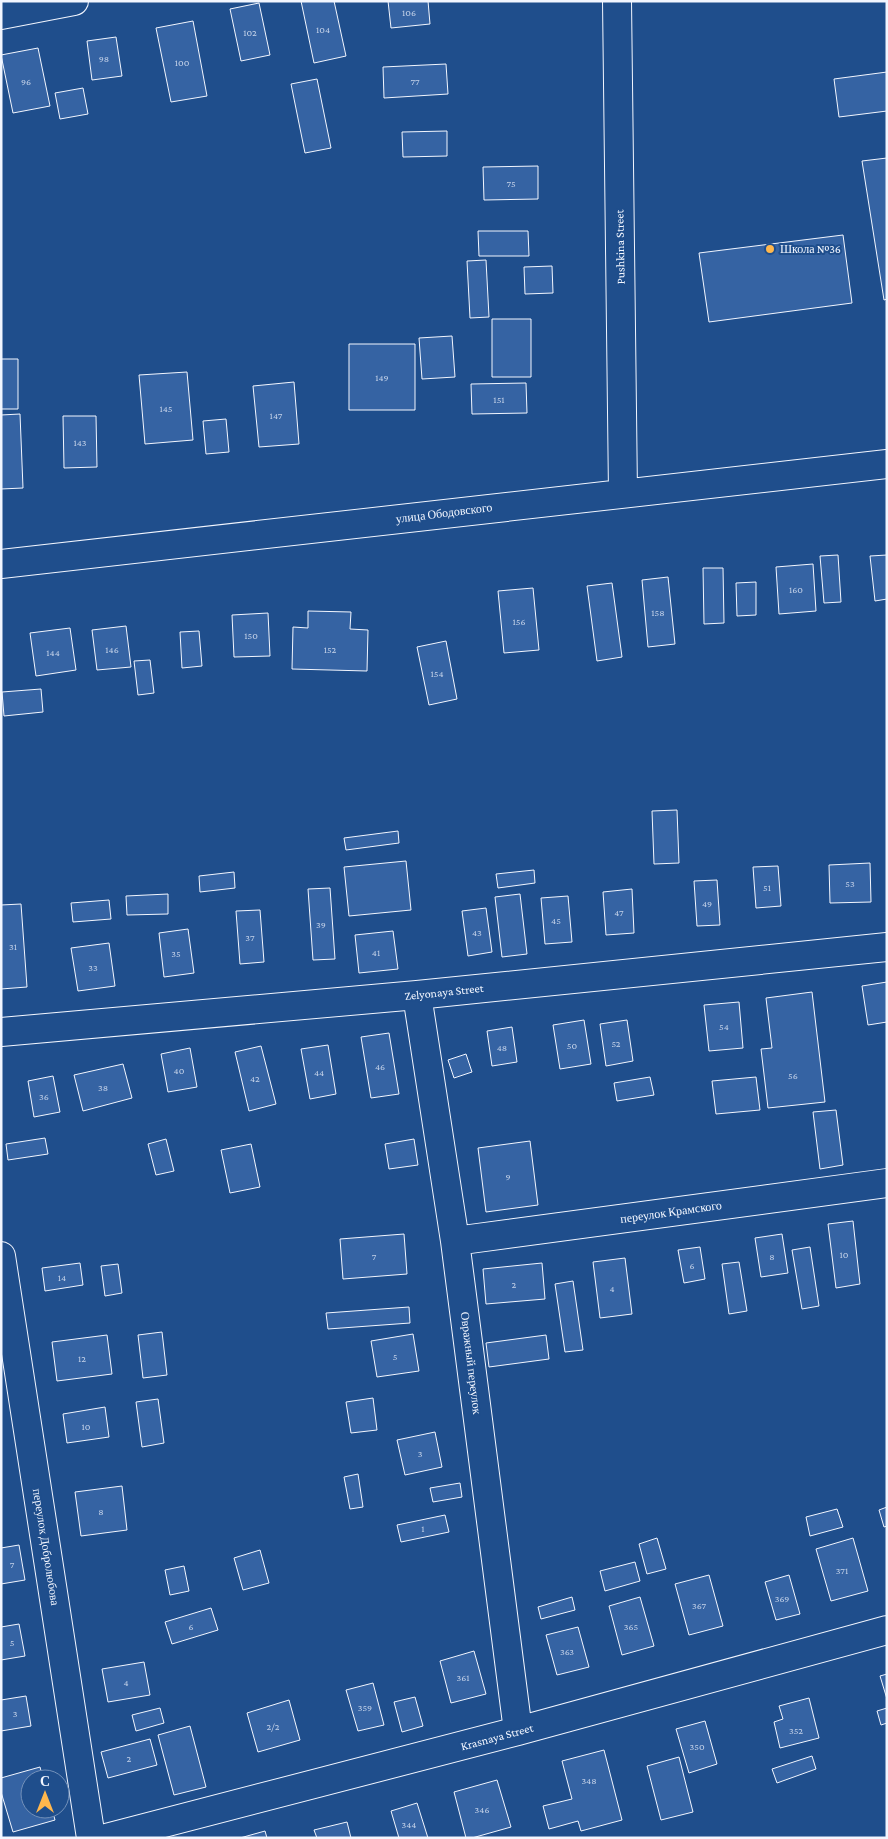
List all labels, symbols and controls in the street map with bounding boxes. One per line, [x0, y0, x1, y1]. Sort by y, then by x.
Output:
house number: 106 [402, 7, 416, 18]
house number: 104 [316, 24, 330, 35]
house number: 102 [243, 27, 257, 38]
house number: 98 [99, 53, 109, 64]
house number: 100 [175, 57, 190, 68]
house number: 96 [21, 76, 31, 87]
house number: 77 [410, 76, 420, 87]
house number: 75 [506, 178, 516, 189]
street label: Pushkina Street [612, 208, 628, 285]
place label: Школа №36 [780, 242, 841, 256]
marker: Школа №36 [764, 243, 776, 255]
house number: 149 [375, 372, 389, 383]
house number: 151 [493, 394, 505, 405]
house number: 145 [159, 403, 173, 414]
house number: 147 [270, 410, 283, 421]
house number: 143 [73, 437, 87, 448]
street label: улица Ободовского [395, 500, 493, 526]
house number: 160 [789, 584, 803, 595]
house number: 158 [651, 607, 665, 618]
house number: 156 [512, 616, 526, 627]
house number: 150 [244, 630, 258, 641]
house number: 146 [105, 644, 119, 655]
house number: 152 [324, 644, 337, 655]
house number: 144 [46, 647, 60, 658]
house number: 154 [430, 668, 444, 679]
house number: 53 [845, 878, 855, 889]
house number: 51 [763, 882, 771, 893]
house number: 49 [702, 898, 712, 909]
house number: 47 [614, 907, 624, 918]
house number: 45 [551, 915, 561, 926]
house number: 39 [316, 919, 326, 930]
house number: 43 [472, 927, 482, 938]
house number: 37 [245, 932, 255, 943]
house number: 31 [9, 941, 17, 952]
house number: 41 [372, 947, 380, 958]
house number: 35 [171, 948, 181, 959]
house number: 33 [88, 962, 98, 973]
street label: Zelyonaya Street [404, 981, 485, 1003]
house number: 54 [719, 1021, 729, 1032]
house number: 52 [611, 1038, 621, 1049]
house number: 50 [567, 1040, 578, 1051]
house number: 48 [497, 1042, 507, 1053]
house number: 46 [375, 1061, 385, 1072]
house number: 40 [174, 1065, 185, 1076]
house number: 44 [314, 1067, 324, 1078]
house number: 56 [788, 1070, 798, 1081]
house number: 42 [250, 1073, 260, 1084]
house number: 38 [98, 1082, 108, 1093]
house number: 36 [39, 1091, 49, 1102]
house number: 9 [505, 1171, 511, 1182]
street label: переулок Крамского [619, 1198, 723, 1226]
house number: 10 [840, 1249, 849, 1260]
house number: 7 [372, 1251, 377, 1262]
house number: 8 [769, 1251, 775, 1262]
house number: 6 [689, 1260, 695, 1271]
house number: 14 [58, 1272, 66, 1283]
house number: 2 [512, 1279, 517, 1290]
house number: 4 [609, 1283, 615, 1294]
street label: Овражный переулок [458, 1311, 484, 1415]
house number: 5 [393, 1351, 398, 1362]
house number: 12 [78, 1353, 86, 1364]
house number: 10 [82, 1421, 91, 1432]
house number: 3 [418, 1448, 423, 1459]
street label: переулок Добролюбова [30, 1487, 62, 1607]
house number: 8 [98, 1506, 104, 1517]
house number: 1 [421, 1523, 425, 1534]
house number: 7 [10, 1559, 15, 1570]
house number: 371 [836, 1565, 848, 1576]
house number: 369 [775, 1593, 789, 1604]
house number: 367 [692, 1600, 706, 1611]
house number: 6 [188, 1621, 194, 1632]
house number: 365 [624, 1621, 638, 1632]
house number: 5 [10, 1637, 15, 1648]
house number: 363 [560, 1646, 574, 1657]
house number: 361 [456, 1672, 470, 1683]
house number: 4 [123, 1677, 129, 1688]
house number: 359 [358, 1702, 372, 1713]
house number: 3 [13, 1708, 18, 1719]
street label: Krasnaya Street [459, 1720, 536, 1753]
house number: 2/2 [267, 1721, 280, 1732]
house number: 352 [789, 1725, 803, 1736]
house number: 350 [689, 1741, 705, 1752]
house number: 2 [127, 1753, 132, 1764]
north arrow [20, 1769, 70, 1819]
text: С [40, 1773, 50, 1789]
house number: 348 [581, 1775, 597, 1786]
house number: 346 [475, 1804, 489, 1815]
house number: 344 [402, 1819, 416, 1830]

